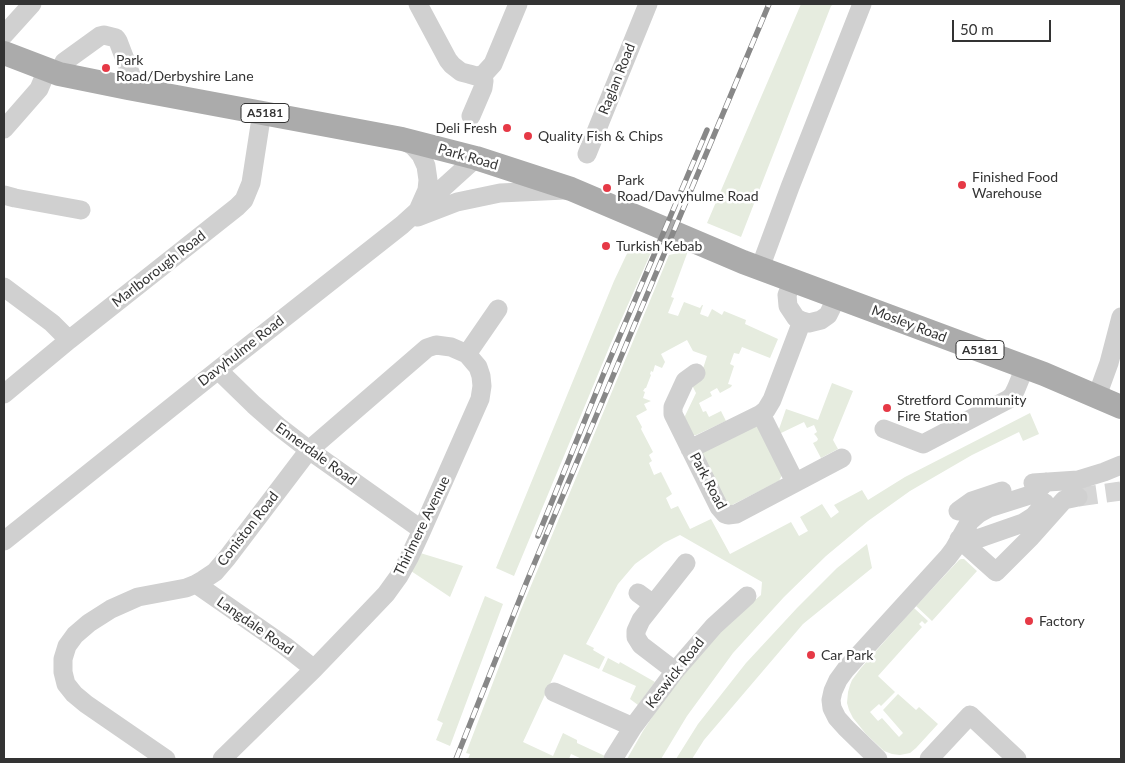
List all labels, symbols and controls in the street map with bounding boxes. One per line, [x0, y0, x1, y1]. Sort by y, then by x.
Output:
scale bar [955, 10, 1054, 42]
text: 50 m [960, 20, 994, 38]
street label: Raglan Road [595, 41, 639, 117]
place label: Park Road/Derbyshire Lane [116, 52, 254, 84]
marker: Park Road/Derbyshire Lane [100, 62, 112, 74]
road number: A5181 [241, 104, 289, 122]
place label: Deli Fresh [435, 120, 497, 136]
marker: Deli Fresh [501, 122, 513, 134]
place label: Quality Fish & Chips [538, 128, 663, 144]
marker: Quality Fish & Chips [522, 130, 534, 142]
street label: Park Road [436, 140, 500, 174]
place label: Finished Food Warehouse [972, 169, 1058, 202]
place label: Park Road/Davyhulme Road [617, 172, 759, 204]
marker: Finished Food Warehouse [956, 179, 968, 191]
marker: Park Road/Davyhulme Road [601, 182, 613, 194]
street label: Marlborough Road [109, 227, 209, 311]
place label: Turkish Kebab [616, 238, 702, 254]
marker: Turkish Kebab [600, 240, 612, 252]
street label: Mosley Road [869, 302, 949, 346]
street label: Davyhulme Road [195, 312, 287, 390]
road number: A5181 [956, 340, 1004, 360]
place label: Stretford Community Fire Station [897, 392, 1026, 424]
marker: Stretford Community Fire Station [881, 402, 893, 414]
street label: Ennerdale Road [272, 419, 360, 489]
street label: Park Road [686, 450, 730, 512]
street label: Thirlmere Avenue [391, 473, 453, 579]
street label: Coniston Road [214, 488, 282, 570]
street label: Langdale Road [214, 594, 296, 658]
place label: Factory [1039, 613, 1085, 629]
marker: Factory [1023, 615, 1035, 627]
street label: Keswick Road [642, 634, 708, 712]
place label: Car Park [821, 647, 873, 663]
marker: Car Park [805, 649, 817, 661]

